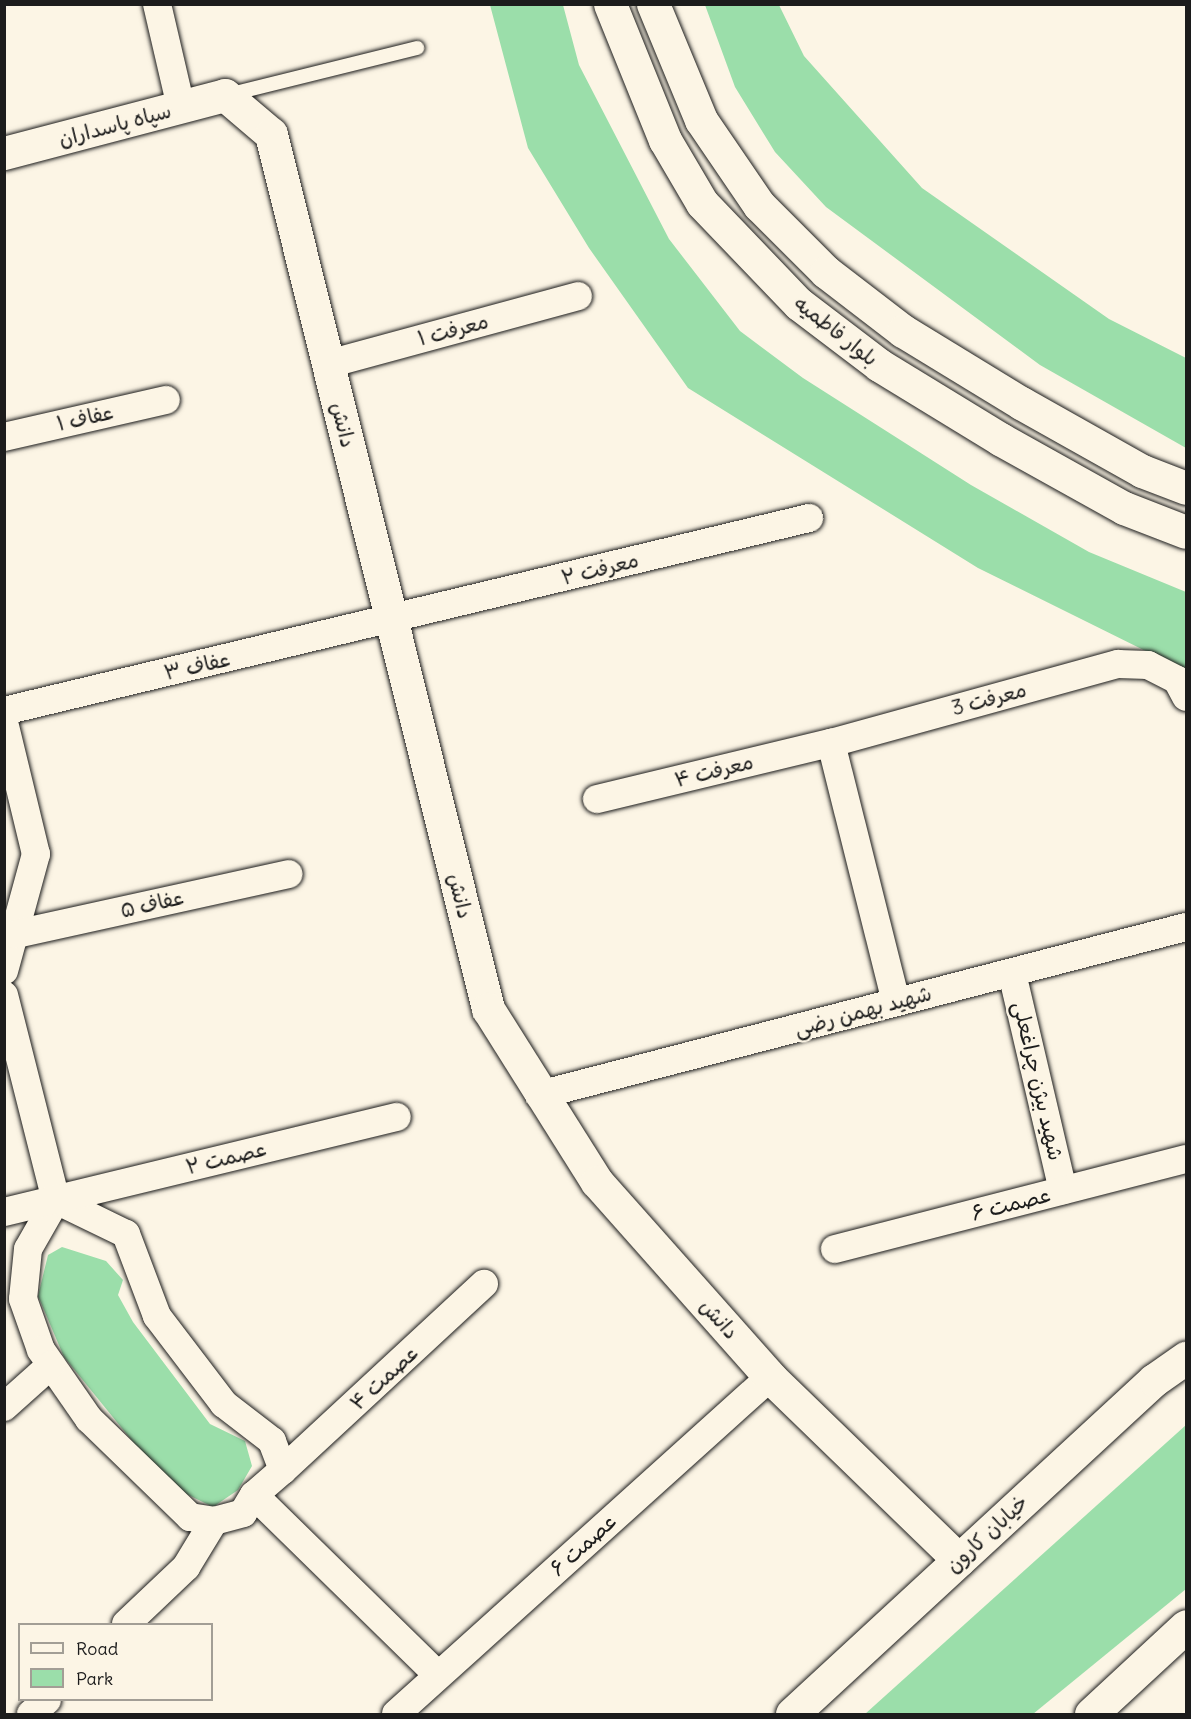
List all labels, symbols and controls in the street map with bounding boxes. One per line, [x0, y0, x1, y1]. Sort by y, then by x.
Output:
street label: سپاه پاسداران [56, 98, 174, 152]
street label: بلوار فاطمیه [789, 291, 883, 371]
street label: معرفت ۱ [415, 308, 491, 352]
street label: عفاف ۱ [54, 399, 116, 437]
street label: دانش [325, 400, 361, 450]
street label: معرفت ۲ [559, 547, 641, 591]
street label: عفاف ۳ [162, 646, 232, 686]
street label: معرفت 3 [949, 677, 1029, 721]
street label: معرفت ۴ [672, 749, 756, 793]
street label: دانش [442, 871, 478, 921]
street label: عفاف ۵ [118, 884, 186, 924]
street label: شهید بهمن رضی [792, 981, 934, 1041]
street label: شهید بیژن چراغعلی [1007, 999, 1069, 1163]
street label: عصمت ۲ [183, 1136, 269, 1180]
street label: عصمت ۶ [969, 1182, 1053, 1226]
street label: دانش [694, 1294, 744, 1344]
street label: عصمت ۴ [345, 1340, 423, 1416]
street label: خیابان کارون [941, 1490, 1033, 1578]
street label: عصمت ۶ [545, 1509, 621, 1581]
legend [18, 1623, 213, 1701]
text: Road [76, 1637, 118, 1660]
text: Park [76, 1667, 113, 1690]

